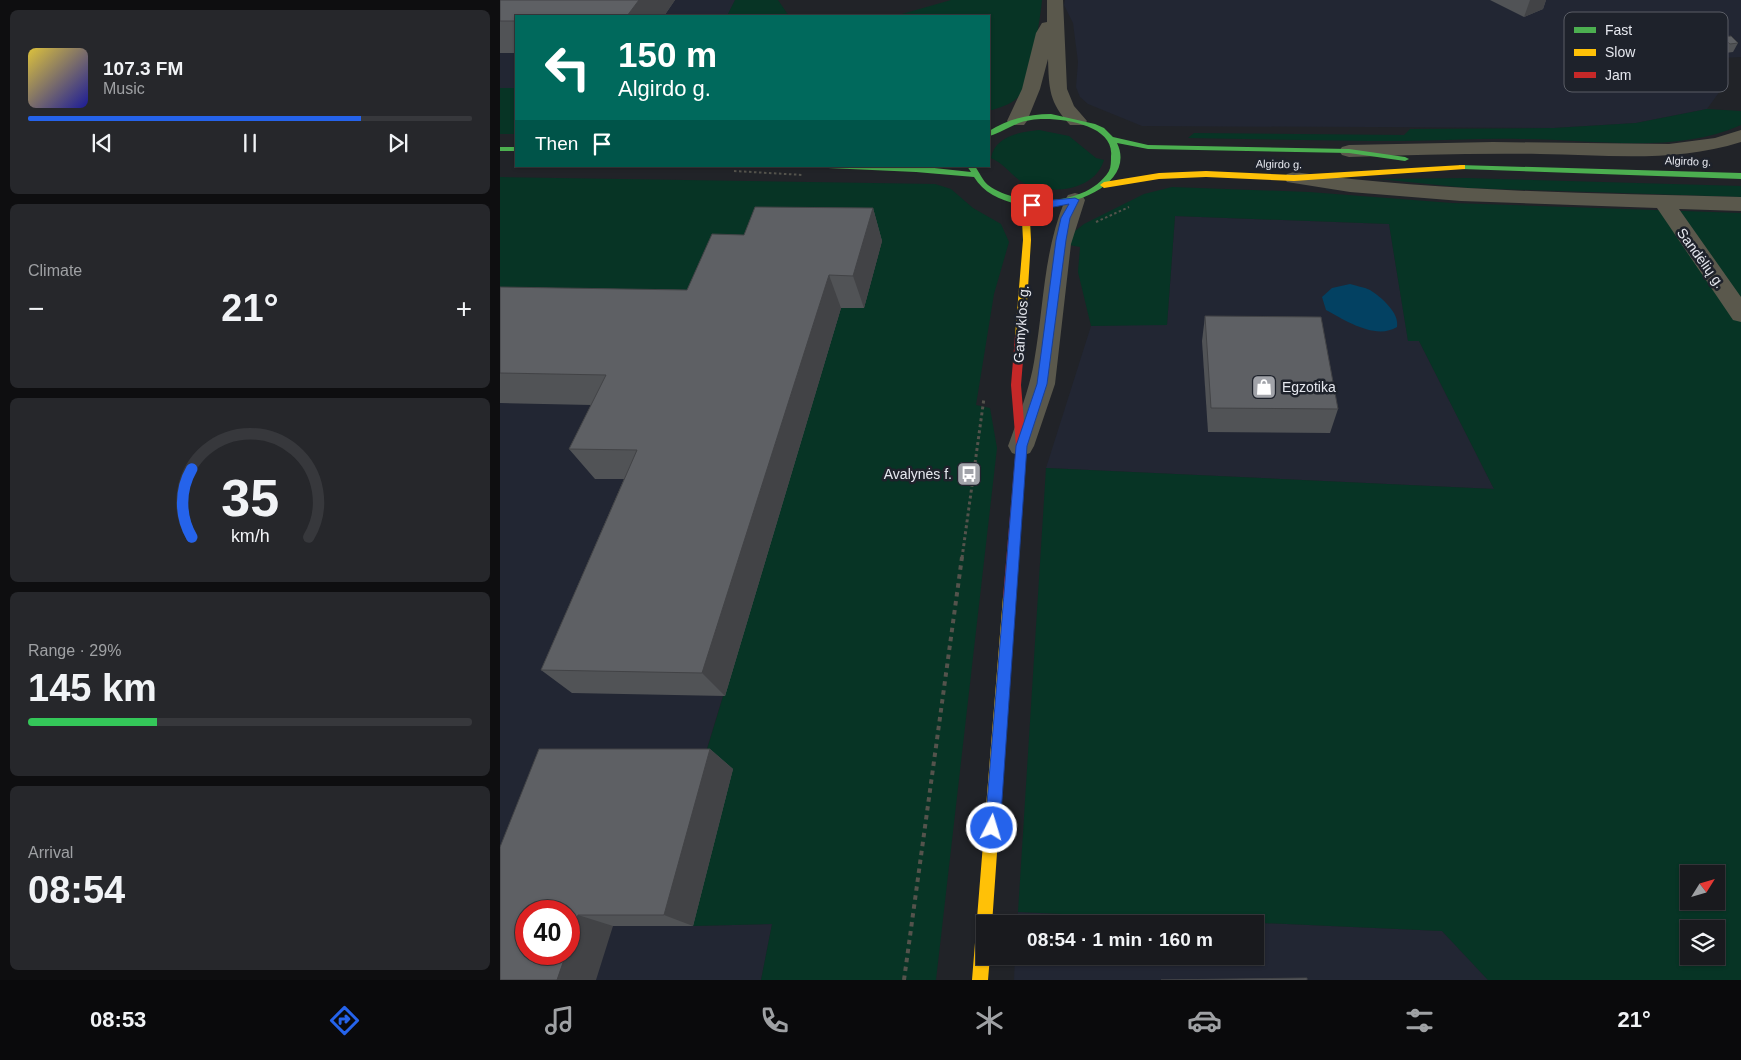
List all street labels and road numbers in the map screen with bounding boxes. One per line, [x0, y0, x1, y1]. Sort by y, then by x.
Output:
street label: Algirdo g. [1665, 154, 1711, 168]
street label: Algirdo g. [1256, 158, 1302, 170]
street label: Sandėlių g. [1674, 225, 1728, 291]
street label: Gamyklos g. [1010, 285, 1032, 363]

